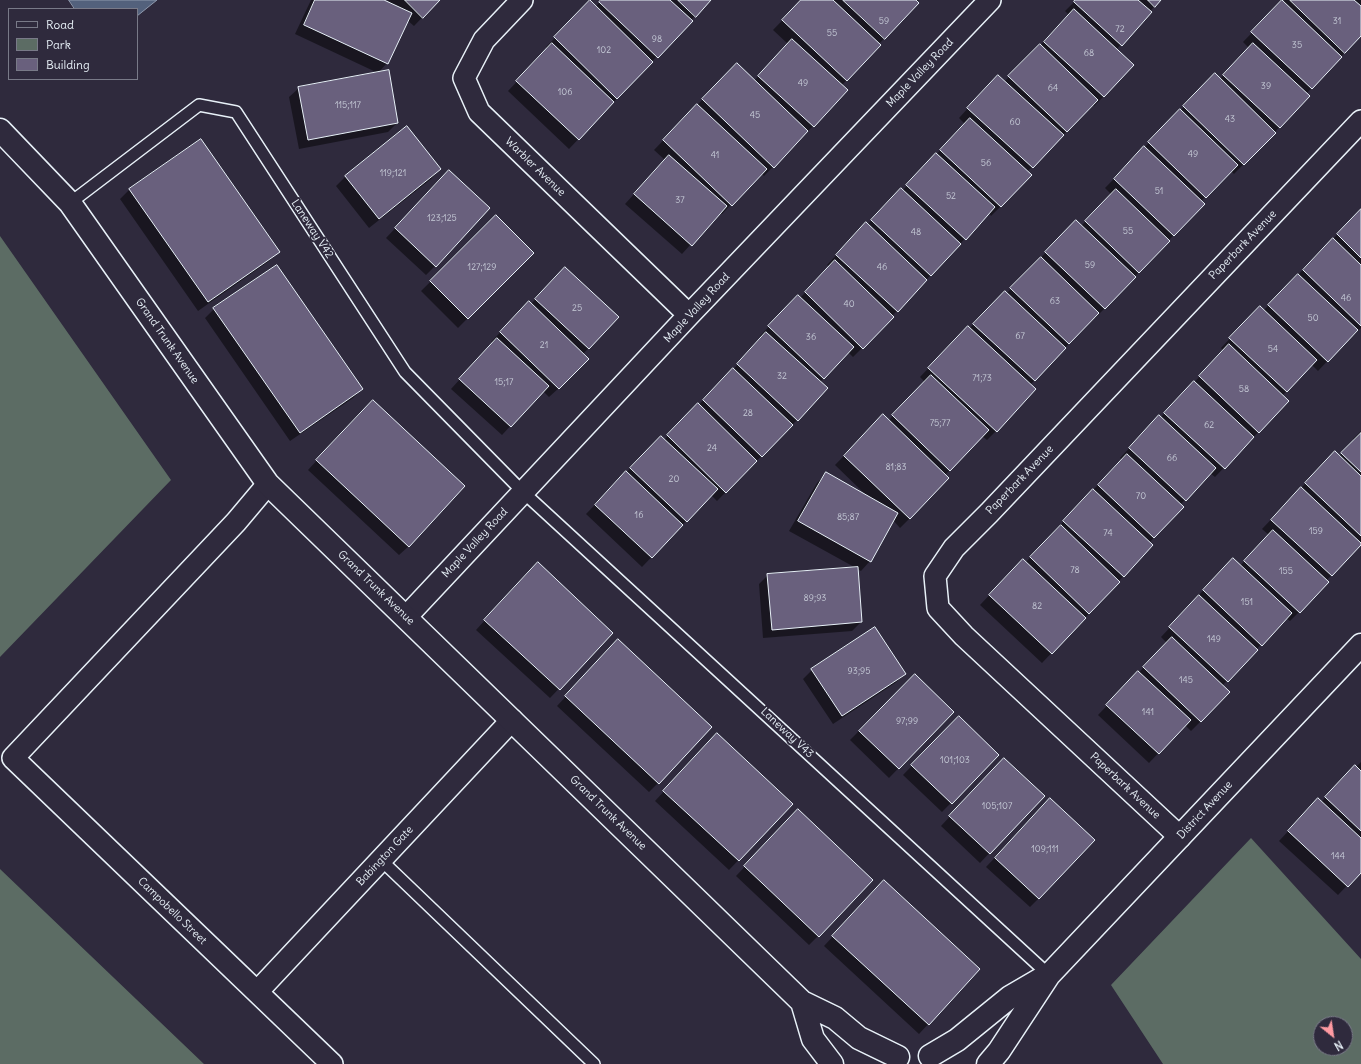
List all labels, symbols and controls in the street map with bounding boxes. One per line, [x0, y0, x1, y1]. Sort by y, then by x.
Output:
legend [8, 8, 138, 80]
house number: 59 [879, 16, 889, 26]
house number: 31 [1333, 16, 1341, 26]
text: Road [46, 17, 74, 32]
house number: 72 [1115, 24, 1125, 34]
house number: 55 [827, 28, 837, 38]
house number: 98 [652, 34, 662, 44]
street label: Maple Valley Road [884, 36, 956, 110]
text: Park [46, 37, 71, 52]
house number: 35 [1292, 40, 1302, 50]
house number: 102 [597, 45, 611, 55]
house number: 68 [1084, 48, 1094, 58]
text: Building [46, 57, 90, 72]
house number: 49 [798, 78, 808, 88]
house number: 39 [1261, 81, 1271, 91]
house number: 64 [1048, 83, 1058, 93]
house number: 106 [558, 87, 572, 97]
house number: 115;117 [335, 100, 361, 110]
house number: 45 [750, 110, 760, 120]
house number: 43 [1225, 114, 1235, 124]
house number: 60 [1009, 117, 1021, 127]
street label: Warbler Avenue [502, 135, 568, 199]
house number: 49 [1188, 149, 1198, 159]
house number: 41 [711, 150, 719, 160]
house number: 56 [981, 158, 991, 168]
house number: 119;121 [380, 168, 406, 178]
house number: 51 [1155, 186, 1163, 196]
house number: 52 [946, 191, 956, 201]
house number: 37 [675, 195, 685, 205]
street label: Laneway V42 [288, 197, 336, 261]
street label: Paperbark Avenue [1207, 208, 1279, 282]
house number: 123;125 [427, 213, 457, 223]
house number: 55 [1123, 226, 1133, 236]
house number: 48 [911, 227, 921, 237]
house number: 59 [1085, 260, 1095, 270]
house number: 127;129 [468, 262, 496, 272]
house number: 46 [877, 262, 887, 272]
street label: Maple Valley Road [661, 270, 733, 346]
house number: 46 [1341, 293, 1351, 303]
street label: Grand Trunk Avenue [133, 296, 201, 386]
house number: 63 [1050, 296, 1060, 306]
house number: 40 [843, 299, 855, 309]
house number: 25 [572, 303, 582, 313]
house number: 50 [1307, 313, 1319, 323]
house number: 67 [1015, 331, 1025, 341]
house number: 36 [806, 332, 816, 342]
house number: 21 [540, 340, 548, 350]
house number: 54 [1268, 344, 1278, 354]
house number: 32 [777, 371, 787, 381]
house number: 71;73 [972, 373, 992, 383]
house number: 15;17 [495, 377, 513, 387]
house number: 58 [1239, 384, 1249, 394]
house number: 28 [743, 408, 753, 418]
house number: 75;77 [930, 418, 950, 428]
house number: 62 [1204, 420, 1214, 430]
house number: 24 [707, 443, 717, 453]
street label: Paperbark Avenue [984, 443, 1056, 517]
house number: 66 [1167, 453, 1177, 463]
house number: 81;83 [885, 462, 907, 472]
house number: 20 [669, 474, 679, 484]
house number: 70 [1136, 491, 1146, 501]
street label: Maple Valley Road [439, 505, 511, 581]
house number: 16 [635, 510, 643, 520]
house number: 85;87 [837, 512, 859, 522]
house number: 159 [1309, 526, 1323, 536]
house number: 74 [1103, 528, 1113, 538]
street label: Grand Trunk Avenue [335, 548, 417, 628]
house number: 78 [1070, 565, 1080, 575]
house number: 155 [1279, 566, 1293, 576]
house number: 89;93 [804, 593, 826, 603]
house number: 151 [1241, 597, 1253, 607]
house number: 82 [1032, 601, 1042, 611]
house number: 149 [1207, 634, 1221, 644]
house number: 93;95 [848, 666, 870, 676]
house number: 145 [1179, 675, 1193, 685]
street label: Laneway V43 [758, 705, 816, 761]
house number: 141 [1142, 707, 1154, 717]
house number: 97;99 [896, 716, 918, 726]
street label: Paperbark Avenue [1087, 750, 1163, 822]
house number: 101;103 [940, 755, 970, 765]
street label: Grand Trunk Avenue [567, 773, 649, 853]
street label: District Avenue [1175, 778, 1235, 842]
house number: 105;107 [982, 801, 1012, 811]
street label: Babington Gate [354, 823, 416, 889]
house number: 109;111 [1031, 844, 1059, 854]
house number: 144 [1331, 851, 1345, 861]
street label: Campobello Street [135, 875, 209, 947]
north arrow [1313, 1016, 1353, 1056]
text: N [1332, 1038, 1345, 1053]

